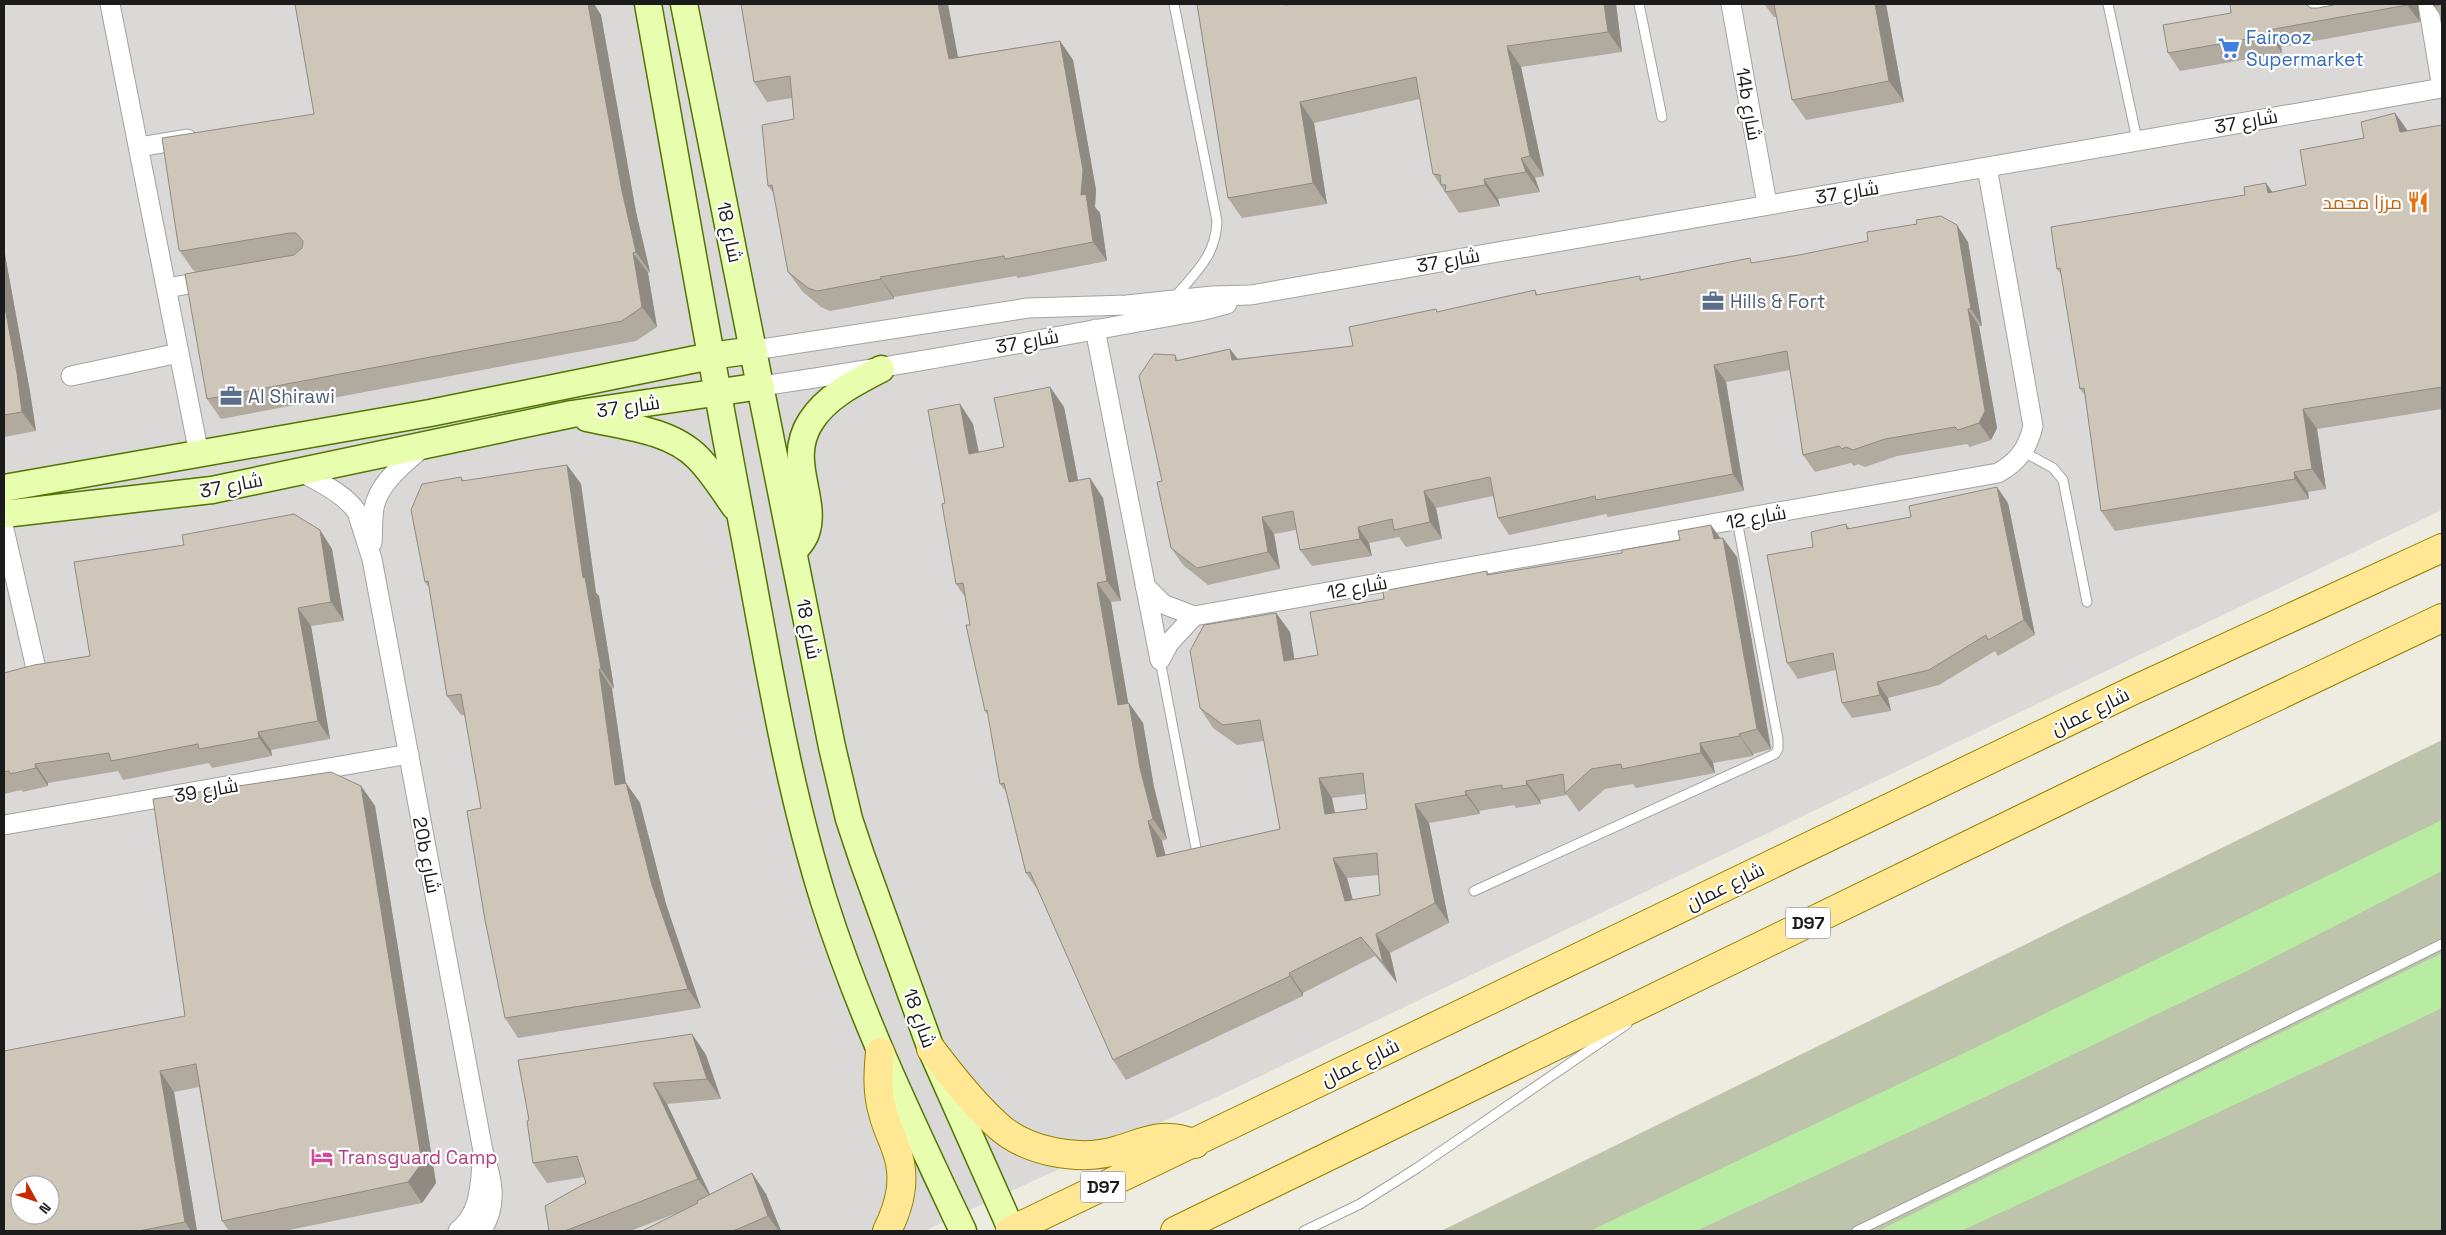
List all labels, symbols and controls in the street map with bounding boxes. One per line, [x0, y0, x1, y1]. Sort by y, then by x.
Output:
place label: Fairooz Supermarket [2246, 25, 2364, 72]
supermarket icon: Fairooz Supermarket [2216, 35, 2242, 61]
street label: 14b شارع [1729, 66, 1767, 143]
street label: شارع 37 [2212, 104, 2280, 140]
street label: شارع 37 [1814, 175, 1881, 211]
restaurant icon: مرزا محمد [2405, 189, 2431, 215]
place label: مرزا محمد [2322, 190, 2402, 215]
street label: شارع 18 [710, 199, 748, 265]
street label: شارع 37 [1414, 243, 1482, 279]
office icon: Hills & Fort [1700, 288, 1726, 314]
place label: Hills & Fort [1730, 289, 1825, 314]
street label: شارع 37 [993, 324, 1061, 360]
office icon: Al Shirawi [218, 383, 244, 409]
place label: Al Shirawi [248, 384, 335, 409]
street label: شارع 37 [595, 390, 662, 424]
street label: شارع 37 [197, 467, 265, 505]
street label: شارع 12 [1724, 500, 1789, 536]
street label: شارع 12 [1325, 570, 1390, 606]
street label: شارع 18 [789, 597, 827, 662]
street label: شارع عمان [2047, 682, 2134, 742]
street label: شارع 39 [172, 773, 240, 809]
street label: 20b شارع [406, 815, 446, 896]
street label: شارع عمان [1682, 857, 1769, 917]
road number: D97 [1786, 908, 1830, 938]
street label: شارع 18 [896, 985, 942, 1052]
street label: شارع عمان [1317, 1033, 1404, 1093]
hotel icon: Transguard Camp [309, 1144, 335, 1170]
place label: Transguard Camp [338, 1145, 498, 1170]
road number: D97 [1080, 1172, 1126, 1202]
north arrow [10, 1175, 60, 1225]
text: N [35, 1199, 55, 1218]

